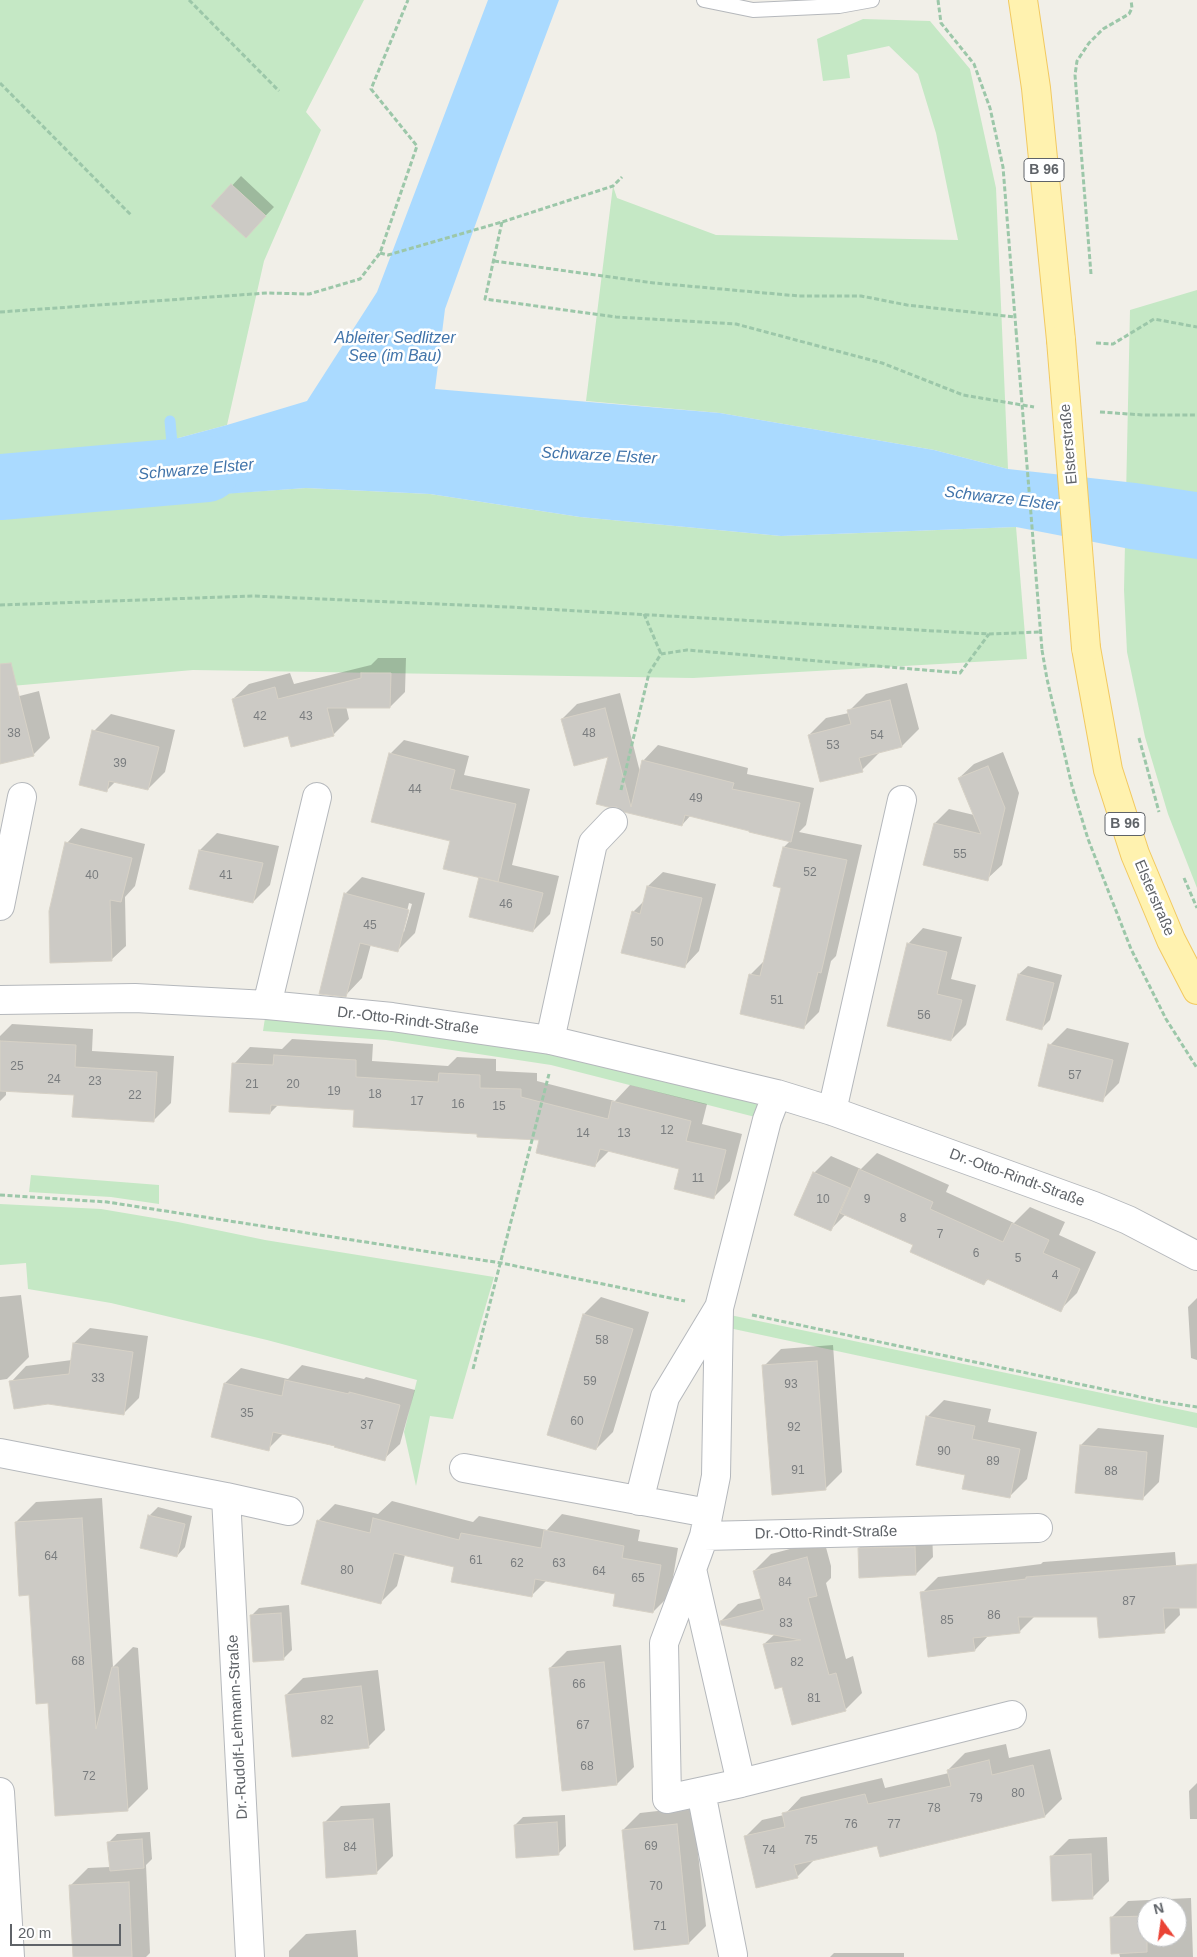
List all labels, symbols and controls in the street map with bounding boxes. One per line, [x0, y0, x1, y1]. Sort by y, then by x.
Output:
road number: B 96 [1024, 158, 1064, 182]
water label: Ableiter Sedlitzer See (im Bau) [335, 329, 455, 367]
street label: Elsterstraße [1057, 403, 1081, 485]
water label: Schwarze Elster [541, 443, 657, 469]
water label: Schwarze Elster [138, 455, 254, 485]
water label: Schwarze Elster [943, 482, 1061, 516]
house number: 42 [253, 710, 267, 724]
house number: 43 [299, 710, 313, 724]
house number: 38 [7, 727, 21, 741]
house number: 48 [582, 727, 596, 741]
house number: 54 [870, 729, 884, 743]
house number: 53 [826, 739, 840, 753]
house number: 39 [113, 757, 127, 771]
house number: 44 [408, 783, 422, 797]
house number: 49 [689, 792, 703, 806]
road number: B 96 [1105, 812, 1145, 836]
house number: 55 [953, 848, 967, 862]
street label: Elsterstraße [1130, 857, 1178, 939]
house number: 52 [803, 866, 817, 880]
house number: 40 [85, 869, 99, 883]
house number: 41 [219, 869, 233, 883]
house number: 46 [499, 898, 513, 912]
house number: 45 [363, 919, 377, 933]
house number: 50 [650, 936, 664, 950]
house number: 51 [770, 994, 784, 1008]
street label: Dr.-Otto-Rindt-Straße [336, 1003, 480, 1039]
house number: 56 [917, 1009, 931, 1023]
house number: 25 [10, 1060, 24, 1074]
house number: 57 [1068, 1069, 1082, 1083]
house number: 24 [47, 1073, 61, 1087]
house number: 23 [88, 1075, 102, 1089]
house number: 21 [245, 1078, 259, 1092]
house number: 20 [286, 1078, 300, 1092]
house number: 19 [327, 1085, 341, 1099]
house number: 18 [368, 1088, 382, 1102]
house number: 22 [128, 1089, 142, 1103]
house number: 17 [410, 1095, 424, 1109]
house number: 16 [451, 1098, 465, 1112]
house number: 15 [492, 1100, 506, 1114]
house number: 12 [660, 1124, 674, 1138]
house number: 14 [576, 1127, 590, 1141]
house number: 13 [617, 1127, 631, 1141]
street label: Dr.-Otto-Rindt-Straße [947, 1145, 1087, 1211]
house number: 11 [692, 1172, 704, 1186]
house number: 10 [816, 1193, 830, 1207]
house number: 9 [864, 1193, 870, 1207]
house number: 8 [900, 1212, 906, 1226]
house number: 7 [937, 1228, 943, 1242]
house number: 6 [973, 1247, 979, 1261]
house number: 5 [1015, 1252, 1021, 1266]
house number: 4 [1052, 1269, 1058, 1283]
house number: 58 [595, 1334, 609, 1348]
house number: 33 [91, 1372, 105, 1386]
house number: 59 [583, 1375, 597, 1389]
house number: 93 [784, 1378, 798, 1392]
house number: 35 [240, 1407, 254, 1421]
house number: 60 [570, 1415, 584, 1429]
house number: 37 [360, 1419, 374, 1433]
house number: 92 [787, 1421, 801, 1435]
house number: 90 [937, 1445, 951, 1459]
house number: 89 [986, 1455, 1000, 1469]
house number: 91 [791, 1464, 805, 1478]
house number: 88 [1104, 1465, 1118, 1479]
street label: Dr.-Otto-Rindt-Straße [755, 1523, 897, 1543]
house number: 64 [44, 1550, 58, 1564]
house number: 61 [469, 1554, 483, 1568]
house number: 62 [510, 1557, 524, 1571]
house number: 63 [552, 1557, 566, 1571]
house number: 80 [340, 1564, 354, 1578]
house number: 64 [592, 1565, 606, 1579]
house number: 65 [631, 1572, 645, 1586]
house number: 84 [778, 1576, 792, 1590]
house number: 87 [1122, 1595, 1136, 1609]
house number: 86 [987, 1609, 1001, 1623]
house number: 85 [940, 1614, 954, 1628]
house number: 83 [779, 1617, 793, 1631]
street label: Dr.-Rudolf-Lehmann-Straße [224, 1634, 252, 1820]
house number: 68 [71, 1655, 85, 1669]
house number: 82 [790, 1656, 804, 1670]
house number: 66 [572, 1678, 586, 1692]
house number: 81 [807, 1692, 821, 1706]
house number: 82 [320, 1714, 334, 1728]
house number: 67 [576, 1719, 590, 1733]
house number: 68 [580, 1760, 594, 1774]
house number: 72 [82, 1770, 96, 1784]
house number: 80 [1011, 1787, 1025, 1801]
house number: 79 [969, 1792, 983, 1806]
house number: 78 [927, 1802, 941, 1816]
house number: 76 [844, 1818, 858, 1832]
house number: 77 [887, 1818, 901, 1832]
house number: 75 [804, 1834, 818, 1848]
house number: 69 [644, 1840, 658, 1854]
house number: 84 [343, 1841, 357, 1855]
house number: 74 [762, 1844, 776, 1858]
house number: 70 [649, 1880, 663, 1894]
north arrow [1137, 1897, 1187, 1947]
text: N [1152, 1899, 1165, 1917]
scale bar [12, 1914, 124, 1946]
house number: 71 [653, 1920, 667, 1934]
text: 20 m [18, 1924, 51, 1941]

